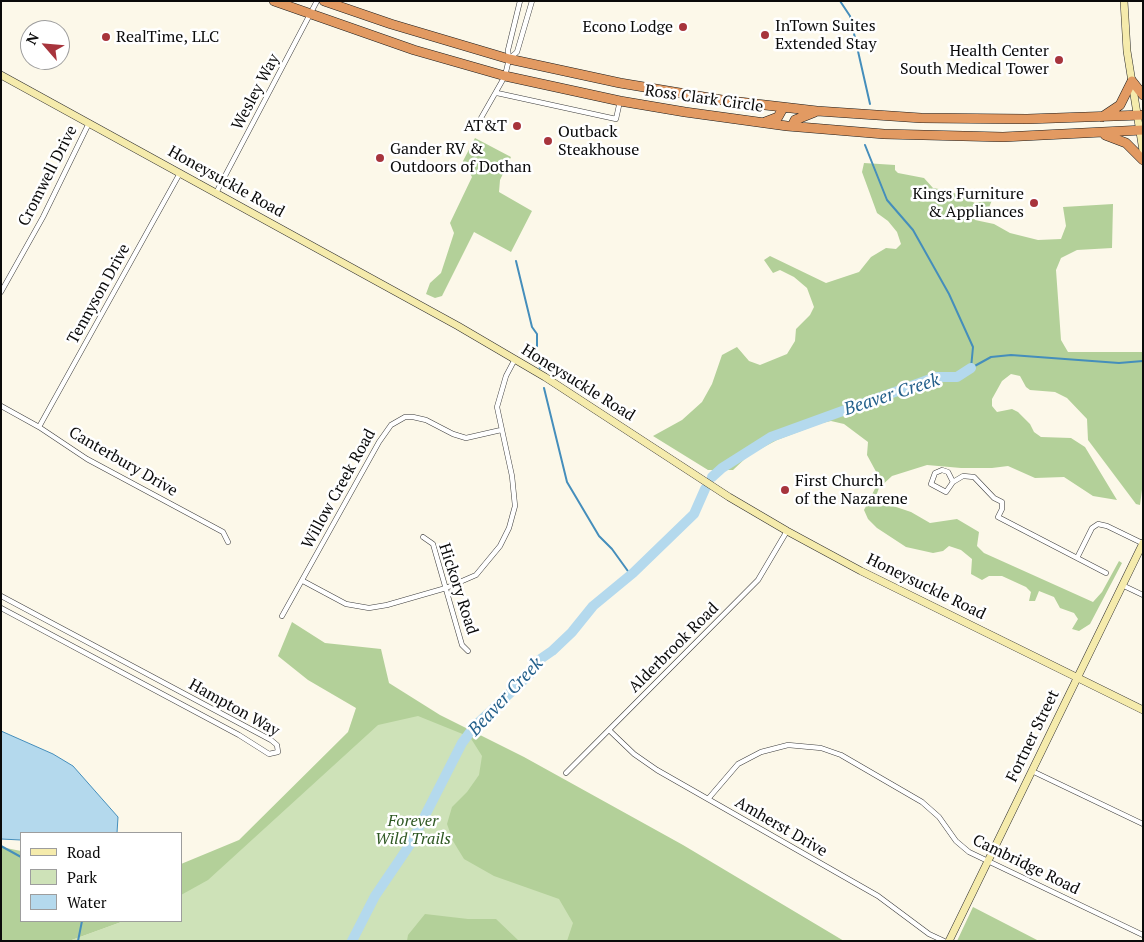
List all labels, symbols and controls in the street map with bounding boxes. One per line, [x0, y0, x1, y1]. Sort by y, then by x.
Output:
place label: InTown Suites Extended Stay [775, 16, 876, 54]
place label: Econo Lodge [582, 17, 673, 37]
north arrow [20, 20, 70, 70]
marker: Econo Lodge [677, 21, 689, 33]
place label: RealTime, LLC [116, 27, 219, 47]
text: N [21, 29, 43, 47]
marker: InTown Suites Extended Stay [759, 29, 771, 41]
marker: RealTime, LLC [100, 31, 112, 43]
place label: Health Center South Medical Tower [900, 41, 1049, 79]
street label: Wesley Way [228, 51, 284, 133]
marker: Health Center South Medical Tower [1053, 54, 1065, 66]
street label: Ross Clark Circle [643, 81, 765, 117]
place label: AT&T [464, 116, 507, 136]
marker: AT&T [511, 120, 523, 132]
place label: Outback Steakhouse [558, 122, 639, 160]
street label: Cromwell Drive [14, 123, 82, 229]
marker: Outback Steakhouse [542, 135, 554, 147]
place label: Gander RV & Outdoors of Dothan [390, 139, 532, 177]
street label: Honeysuckle Road [164, 142, 288, 222]
marker: Gander RV & Outdoors of Dothan [374, 152, 386, 164]
place label: Kings Furniture & Appliances [912, 184, 1024, 222]
marker: Kings Furniture & Appliances [1028, 197, 1040, 209]
street label: Tennyson Drive [64, 241, 134, 347]
street label: Honeysuckle Road [518, 340, 638, 426]
water label: Beaver Creek [841, 369, 943, 421]
street label: Canterbury Drive [65, 423, 181, 501]
street label: Willow Creek Road [298, 426, 380, 552]
place label: First Church of the Nazarene [795, 471, 908, 509]
marker: First Church of the Nazarene [779, 484, 791, 496]
street label: Hickory Road [434, 541, 482, 637]
street label: Honeysuckle Road [863, 550, 989, 624]
street label: Alderbrook Road [625, 599, 723, 697]
water label: Beaver Creek [464, 653, 548, 741]
street label: Hampton Way [185, 675, 283, 741]
street label: Fortner Street [1002, 687, 1064, 785]
street label: Amherst Drive [731, 793, 831, 861]
park label: Forever Wild Trails [375, 811, 451, 849]
street label: Cambridge Road [969, 831, 1083, 899]
legend [20, 832, 182, 922]
text: Road [67, 842, 100, 862]
text: Park [67, 867, 97, 887]
text: Water [67, 892, 106, 912]

